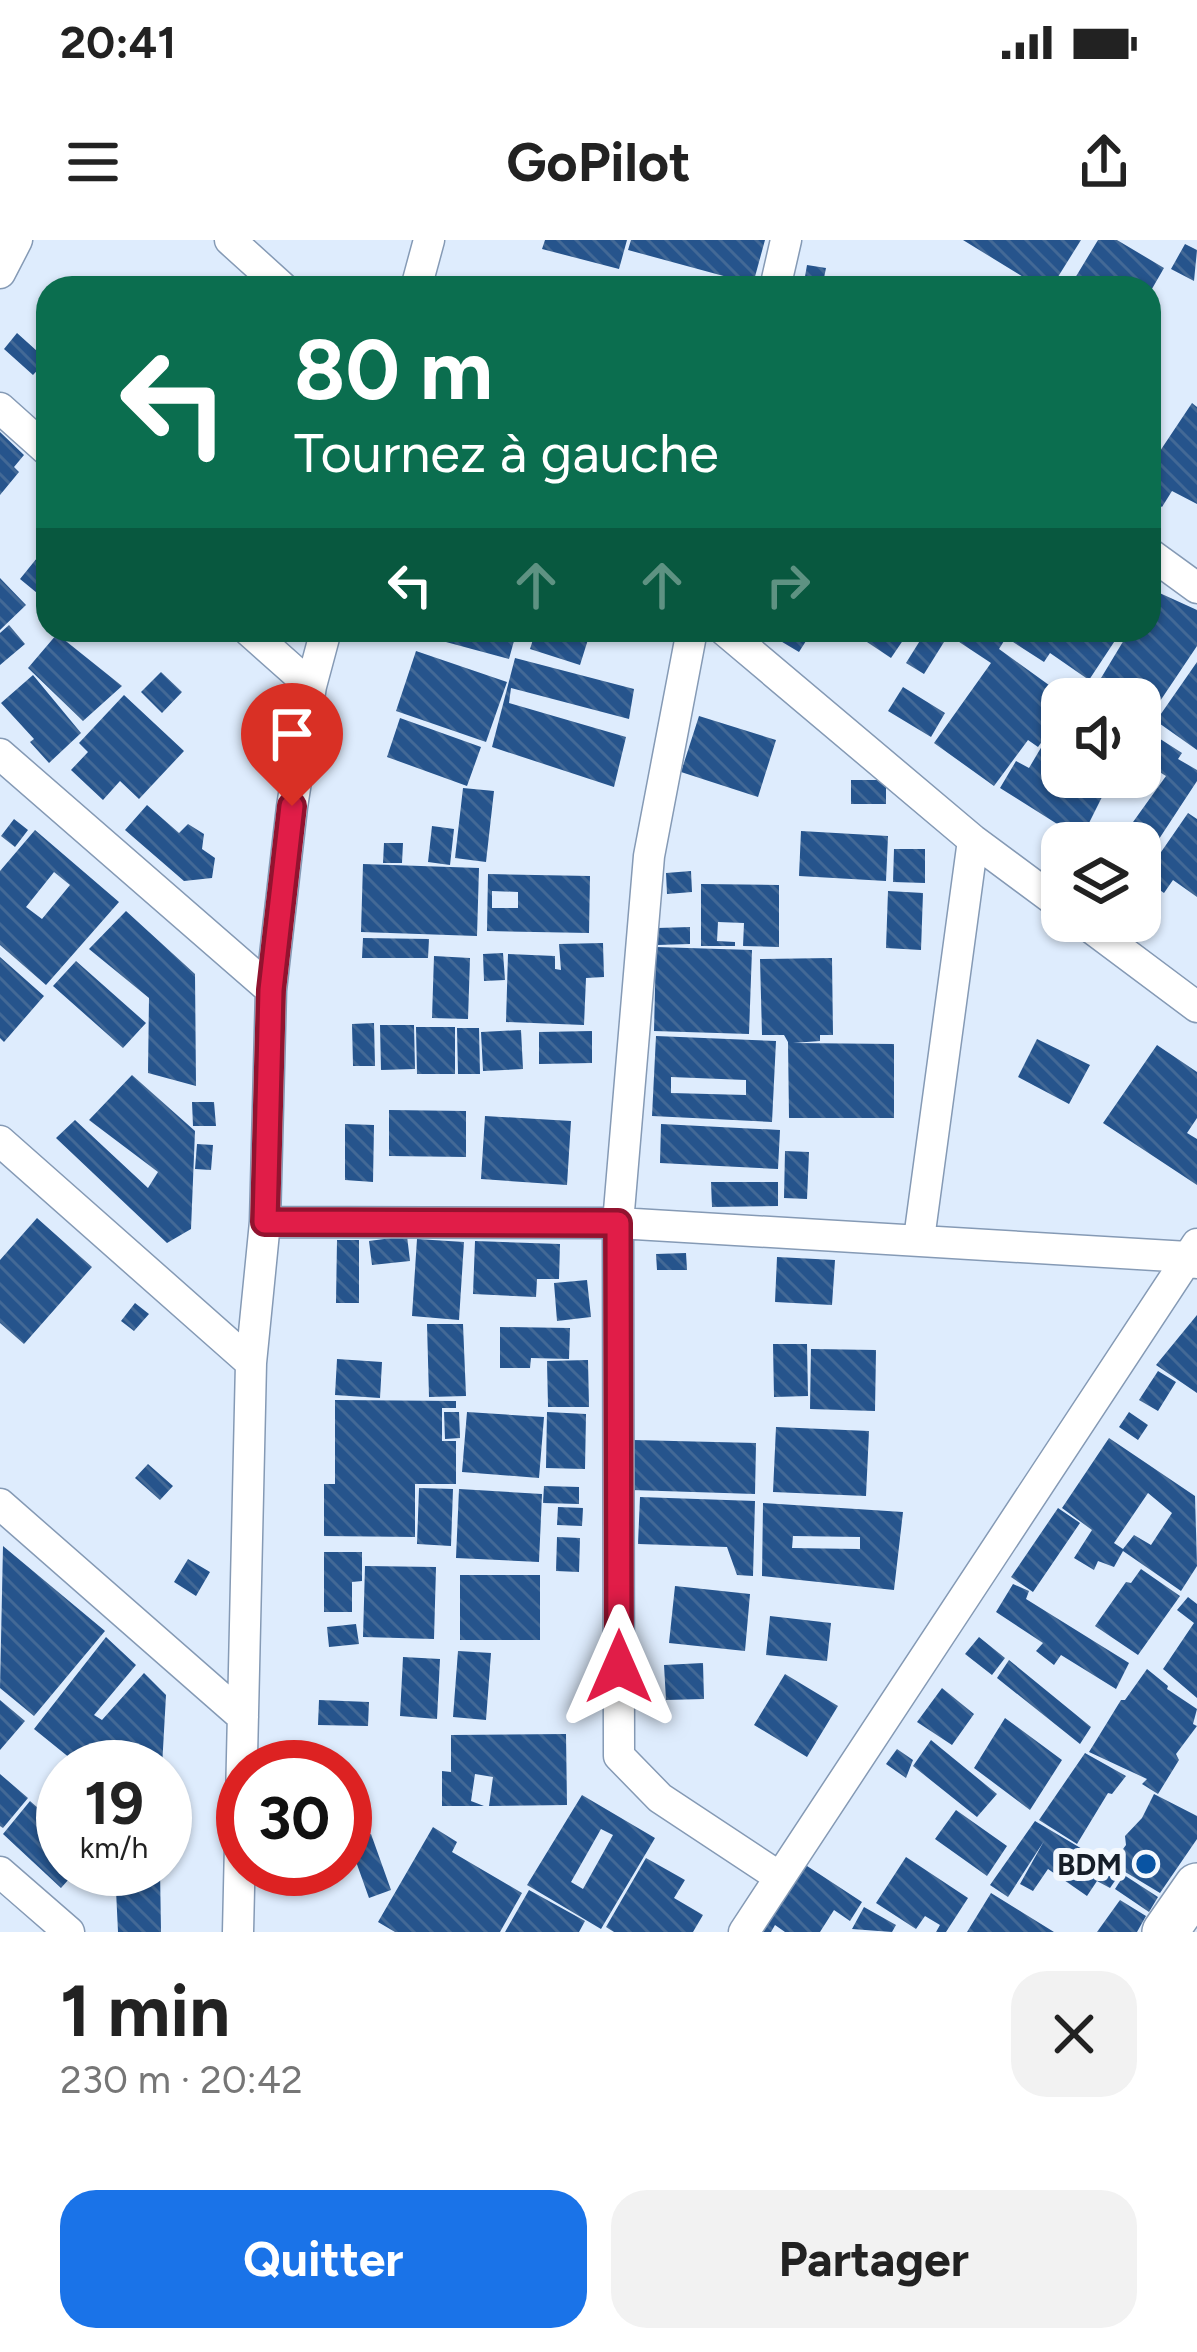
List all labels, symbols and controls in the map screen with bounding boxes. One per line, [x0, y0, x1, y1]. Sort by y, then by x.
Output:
text: 20:41 [60, 15, 176, 69]
icon: menu [60, 129, 126, 195]
icon: share [1071, 129, 1137, 195]
text: GoPilot [506, 130, 691, 195]
text: 80 m [294, 319, 493, 420]
icon: left [96, 324, 252, 480]
text: Tournez à gauche [294, 421, 719, 486]
icon: left [377, 552, 443, 618]
icon: ahead [503, 552, 569, 618]
icon: ahead [629, 552, 695, 618]
icon: right [755, 552, 821, 618]
map controls [1041, 678, 1161, 942]
button: sound [1041, 678, 1161, 798]
pin [241, 683, 343, 806]
icon: arrive [259, 701, 325, 767]
button: layers [1041, 822, 1161, 942]
position arrow [556, 1604, 682, 1730]
speed limit sign: 30 [216, 1740, 372, 1896]
text: 19 [84, 1767, 144, 1839]
text: km/h [80, 1829, 148, 1866]
place label: BDM [1057, 1846, 1122, 1883]
marker: BDM [1133, 1851, 1159, 1877]
text: 1 min [60, 1968, 230, 2054]
button: close [1011, 1971, 1137, 2097]
text: 230 m · 20:42 [60, 2056, 303, 2103]
button: Quitter [60, 2190, 587, 2328]
button: Partager [611, 2190, 1137, 2328]

